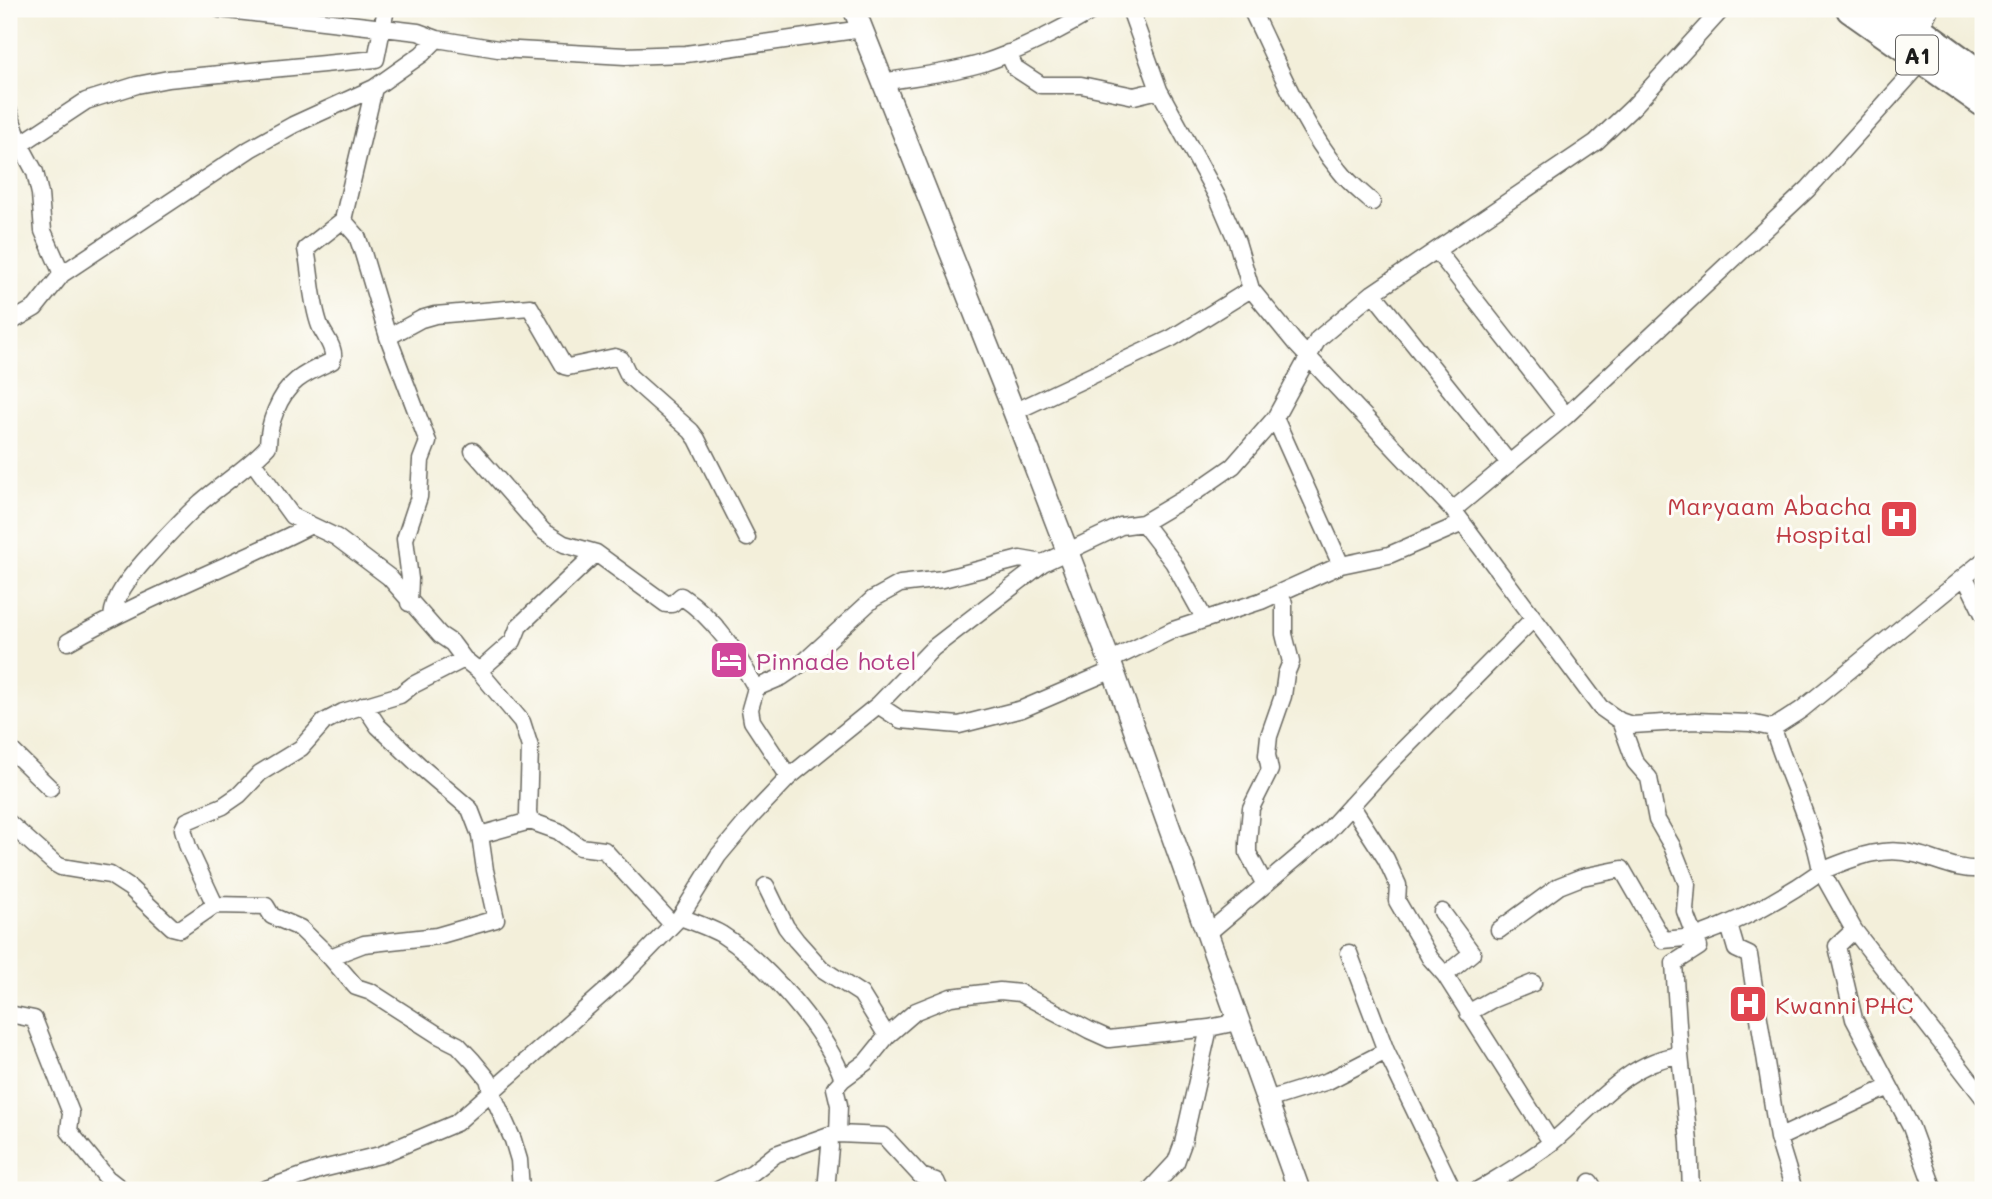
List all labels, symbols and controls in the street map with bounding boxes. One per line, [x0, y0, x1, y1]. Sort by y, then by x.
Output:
road number: A1 [1896, 36, 1938, 74]
place label: Maryaam Abacha Hospital [1667, 490, 1872, 549]
hospital icon: Maryaam Abacha Hospital [1878, 498, 1920, 540]
hotel icon: Pinnade hotel [708, 639, 750, 681]
place label: Pinnade hotel [756, 645, 917, 676]
hospital icon: Kwanni PHC [1727, 983, 1769, 1025]
place label: Kwanni PHC [1775, 989, 1914, 1020]

